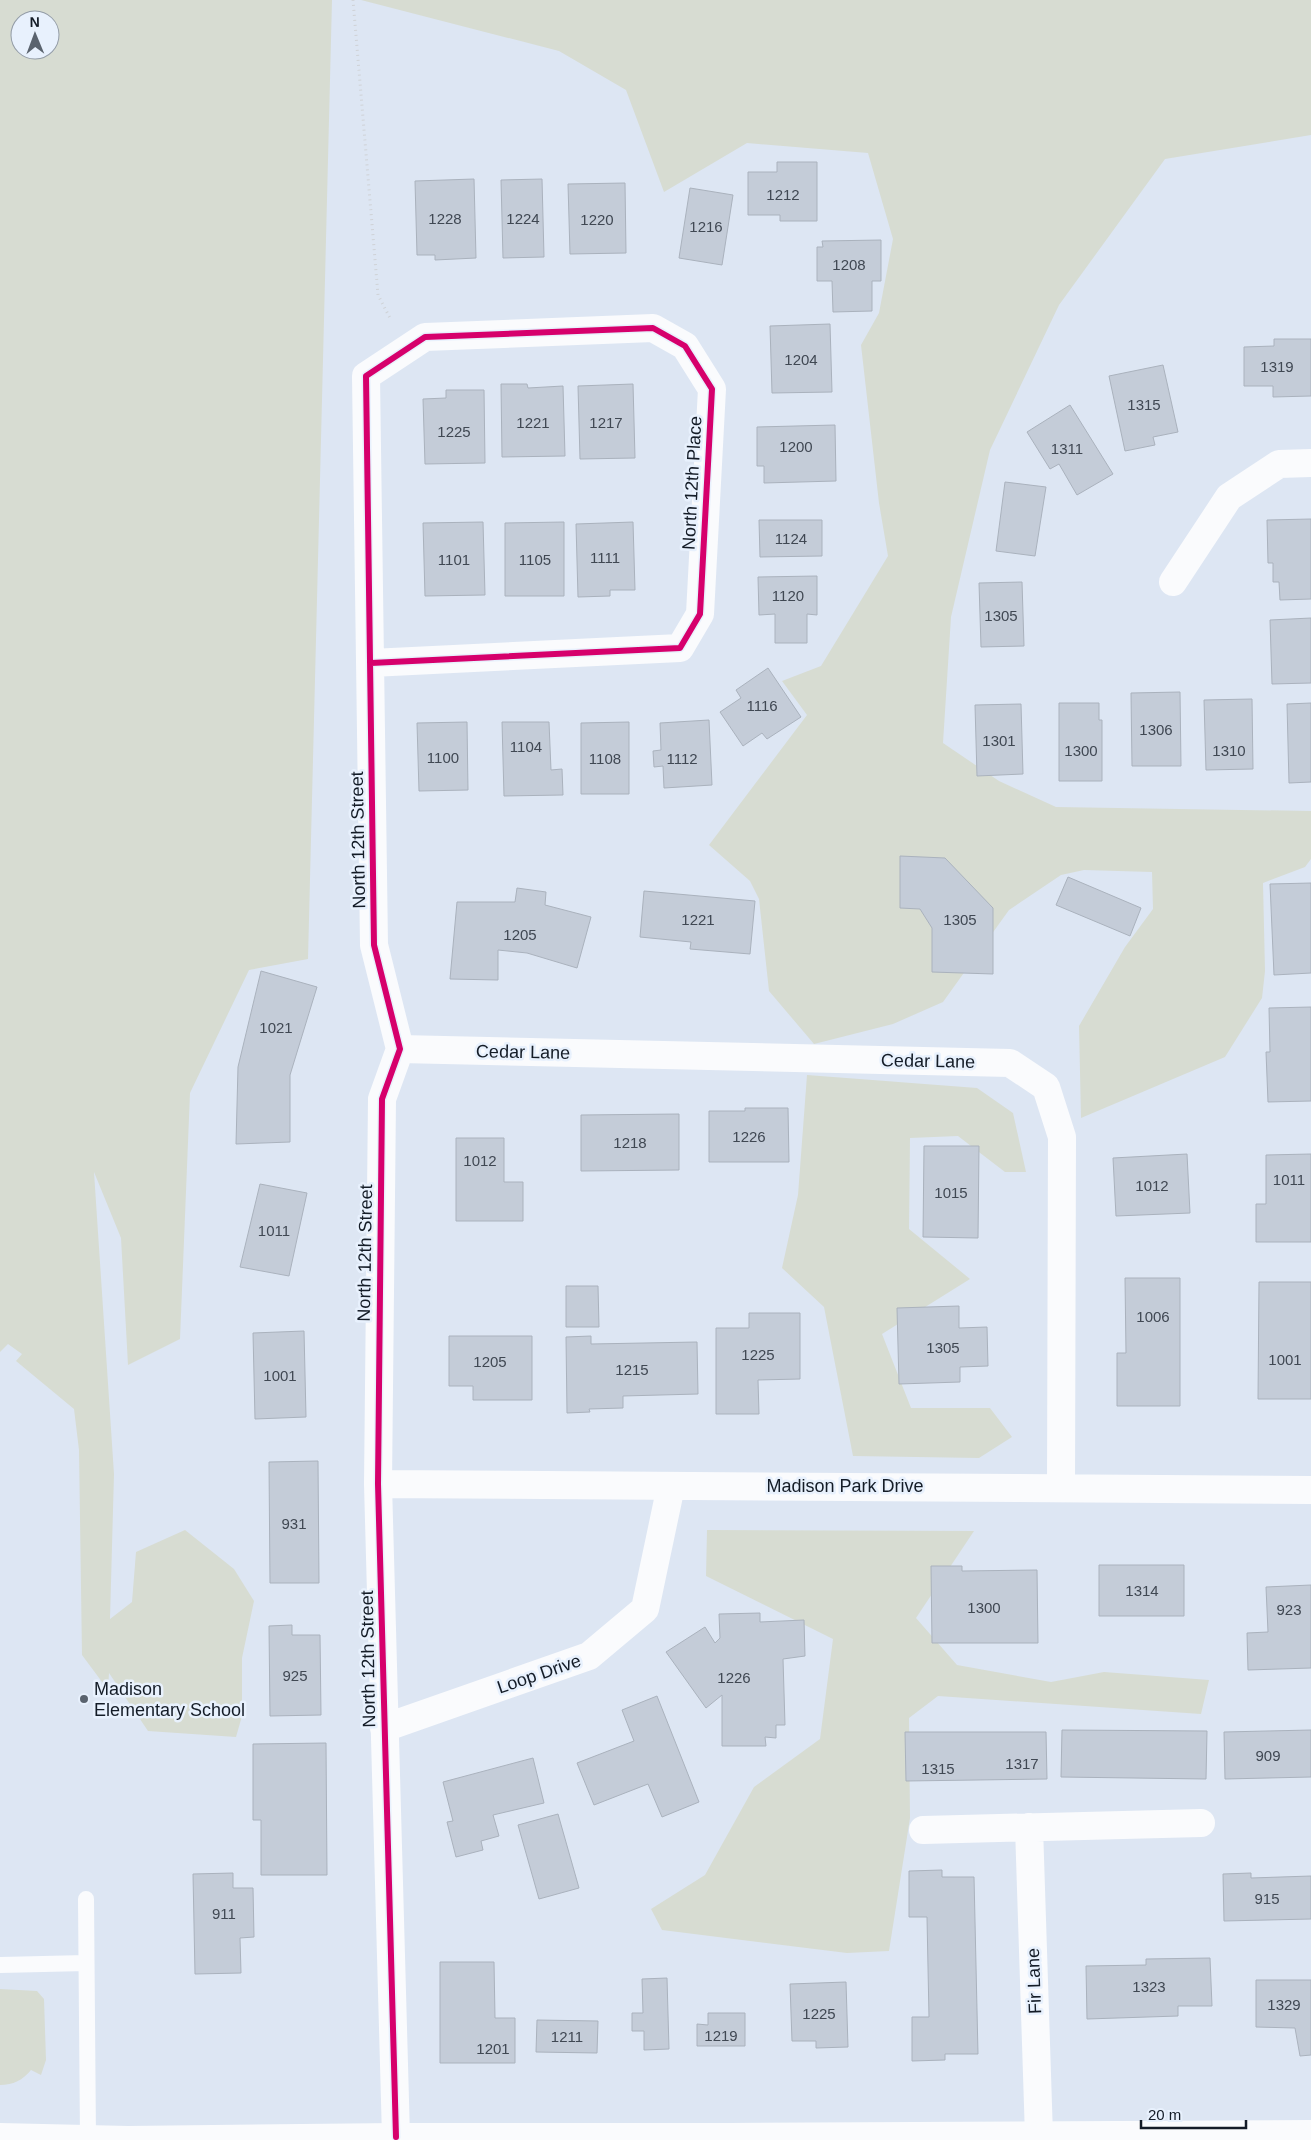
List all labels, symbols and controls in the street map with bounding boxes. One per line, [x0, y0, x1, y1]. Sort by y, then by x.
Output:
north arrow [10, 10, 60, 60]
text: N [30, 14, 40, 30]
house number: 1212 [766, 186, 800, 203]
house number: 1228 [428, 210, 462, 227]
house number: 1224 [506, 210, 540, 227]
house number: 1220 [580, 211, 614, 228]
house number: 1216 [689, 218, 723, 235]
house number: 1208 [832, 256, 866, 273]
house number: 1204 [784, 351, 818, 368]
house number: 1319 [1260, 358, 1294, 375]
house number: 1315 [1127, 396, 1161, 413]
house number: 1221 [516, 414, 550, 431]
house number: 1217 [589, 414, 623, 431]
street label: North 12th Place [679, 416, 705, 550]
house number: 1225 [437, 423, 471, 440]
house number: 1200 [779, 438, 813, 455]
house number: 1311 [1051, 440, 1083, 457]
house number: 1124 [775, 530, 807, 547]
house number: 1111 [590, 549, 620, 566]
house number: 1101 [438, 551, 470, 568]
house number: 1105 [519, 551, 551, 568]
house number: 1120 [772, 587, 804, 604]
house number: 1305 [984, 607, 1018, 624]
house number: 1116 [746, 697, 778, 714]
house number: 1306 [1139, 721, 1173, 738]
house number: 1301 [982, 732, 1016, 749]
house number: 1104 [510, 738, 542, 755]
house number: 1300 [1064, 742, 1098, 759]
house number: 1310 [1212, 742, 1246, 759]
house number: 1100 [427, 749, 459, 766]
house number: 1108 [589, 750, 621, 767]
house number: 1112 [666, 750, 698, 767]
street label: North 12th Street [347, 771, 369, 909]
house number: 1221 [681, 911, 715, 928]
house number: 1305 [943, 911, 977, 928]
house number: 1205 [503, 926, 537, 943]
house number: 1021 [259, 1019, 293, 1036]
street label: Cedar Lane [476, 1041, 570, 1063]
street label: Cedar Lane [881, 1050, 975, 1072]
house number: 1226 [732, 1128, 766, 1145]
house number: 1218 [613, 1134, 647, 1151]
house number: 1012 [463, 1152, 497, 1169]
house number: 1011 [1273, 1171, 1305, 1188]
house number: 1012 [1135, 1177, 1169, 1194]
street label: North 12th Street [354, 1184, 376, 1322]
house number: 1015 [934, 1184, 968, 1201]
house number: 1011 [258, 1222, 290, 1239]
house number: 1006 [1136, 1308, 1170, 1325]
house number: 1305 [926, 1339, 960, 1356]
house number: 1225 [741, 1346, 775, 1363]
house number: 1001 [1268, 1351, 1302, 1368]
house number: 1205 [473, 1353, 507, 1370]
house number: 1215 [615, 1361, 649, 1378]
house number: 1001 [263, 1367, 297, 1384]
street label: Madison Park Drive [766, 1476, 924, 1496]
house number: 931 [281, 1515, 307, 1532]
house number: 1314 [1125, 1582, 1159, 1599]
street label: North 12th Street [357, 1590, 379, 1728]
house number: 1300 [967, 1599, 1001, 1616]
house number: 923 [1276, 1601, 1302, 1618]
street label: Loop Drive [495, 1650, 583, 1698]
house number: 925 [282, 1667, 308, 1684]
house number: 1226 [717, 1669, 751, 1686]
place label: Madison Elementary School [94, 1679, 245, 1720]
marker: Madison Elementary School [78, 1693, 90, 1705]
house number: 909 [1255, 1747, 1281, 1764]
house number: 1317 [1005, 1755, 1039, 1772]
house number: 1315 [921, 1760, 955, 1777]
house number: 915 [1254, 1890, 1280, 1907]
house number: 911 [212, 1905, 236, 1922]
street label: Fir Lane [1023, 1948, 1045, 2014]
house number: 1323 [1132, 1978, 1166, 1995]
house number: 1329 [1267, 1996, 1301, 2013]
house number: 1225 [802, 2005, 836, 2022]
house number: 1219 [704, 2027, 738, 2044]
house number: 1211 [551, 2028, 583, 2045]
house number: 1201 [476, 2040, 510, 2057]
scale bar [1141, 2098, 1246, 2130]
text: 20 m [1148, 2106, 1181, 2123]

